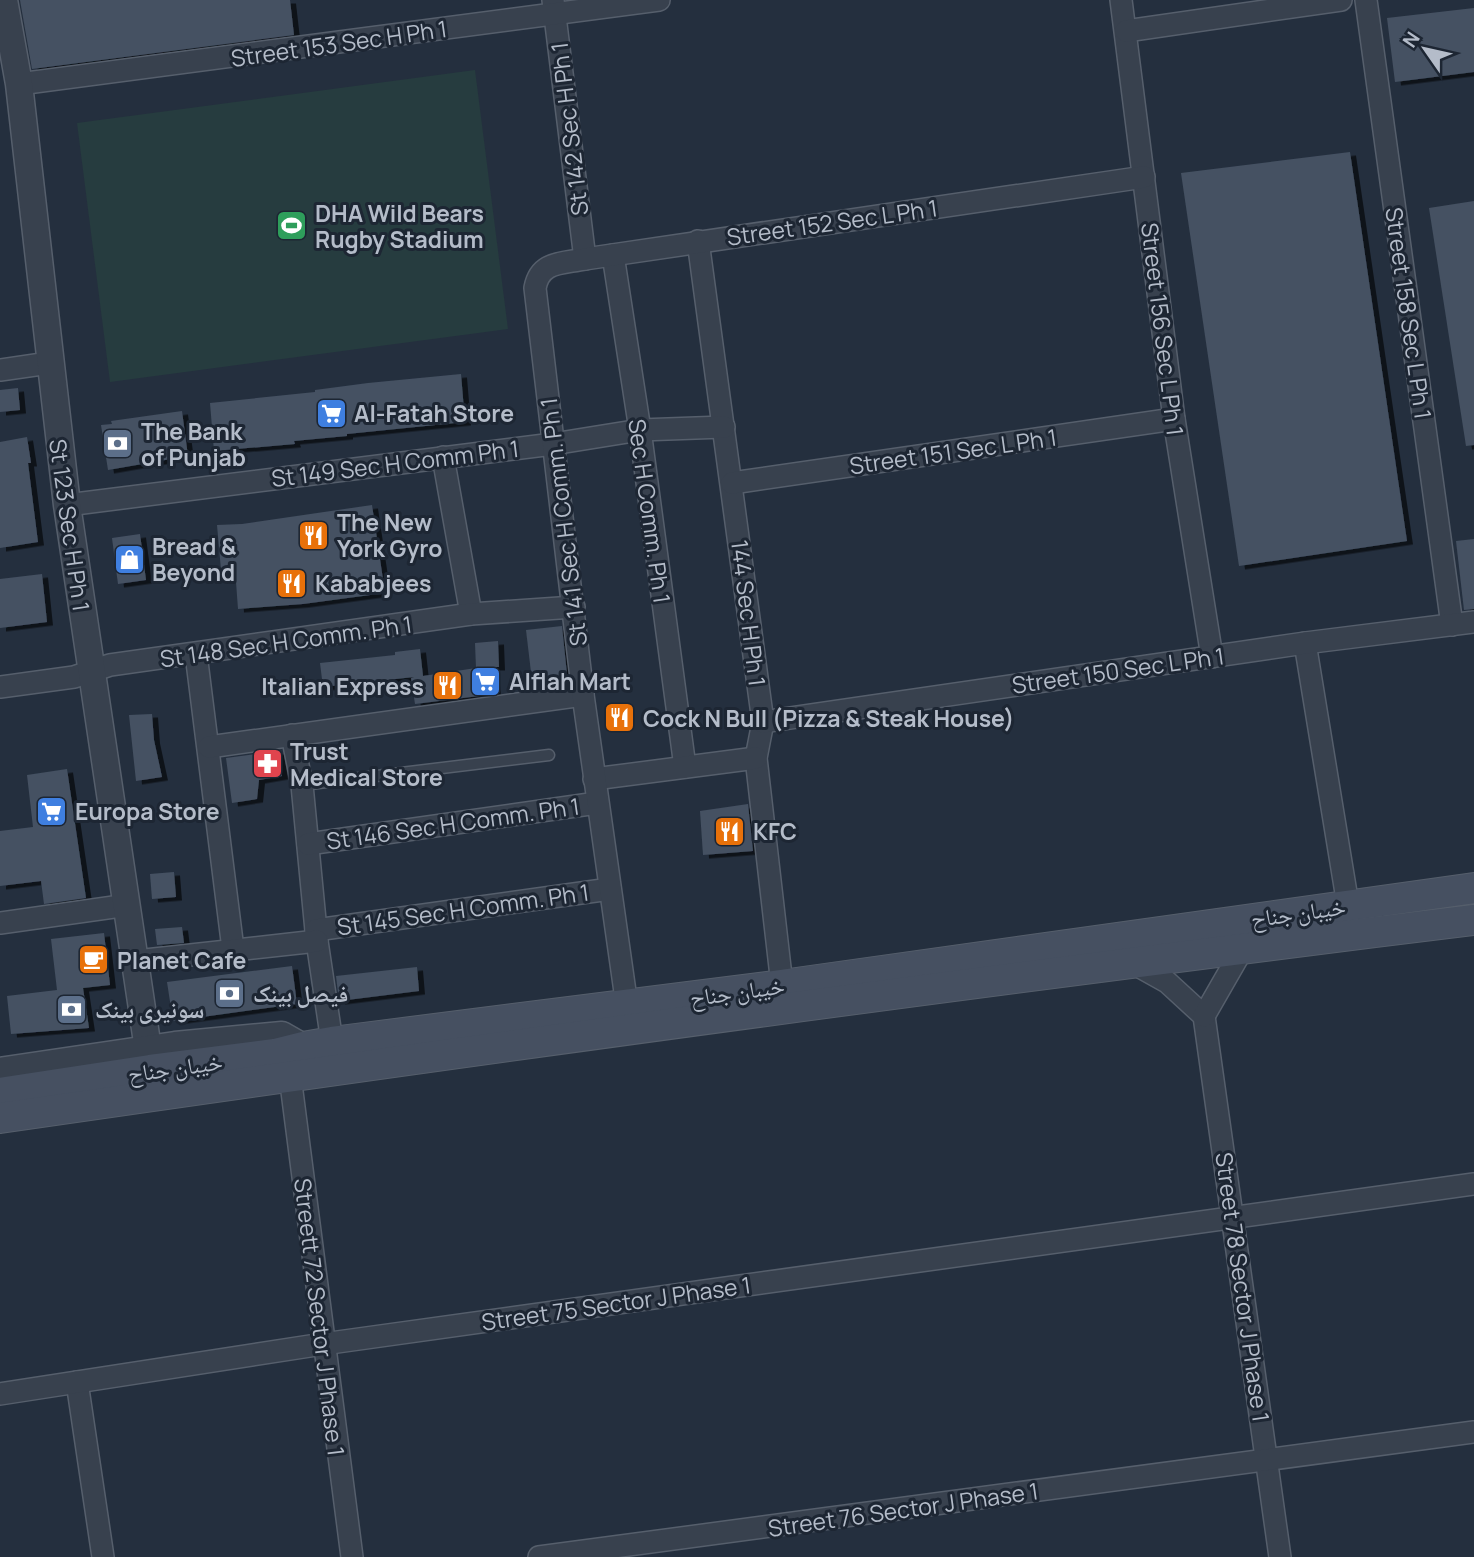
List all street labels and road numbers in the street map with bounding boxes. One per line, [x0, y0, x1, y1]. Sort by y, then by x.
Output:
street label: Street 153 Sec H Ph 1 [229, 12, 449, 74]
street label: St 142 Sec H Ph 1 [542, 40, 596, 218]
street label: Street 152 Sec L Ph 1 [724, 191, 940, 253]
street label: Street 158 Sec L Ph 1 [1378, 205, 1440, 421]
street label: Street 156 Sec L Ph 1 [1134, 221, 1192, 437]
street label: St 141 Sec H Comm. Ph 1 [532, 396, 594, 648]
street label: Sec H Comm. Ph 1 [621, 417, 679, 605]
street label: Street 151 Sec L Ph 1 [847, 421, 1059, 481]
street label: St 149 Sec H Comm Ph 1 [269, 432, 521, 494]
street label: St 123 Sec H Ph 1 [42, 437, 98, 613]
street label: 144 Sec H Ph 1 [724, 538, 774, 688]
street label: St 148 Sec H Comm. Ph 1 [158, 607, 414, 675]
street label: Street 150 Sec L Ph 1 [1010, 639, 1226, 701]
street label: St 146 Sec H Comm. Ph 1 [324, 789, 582, 857]
street label: St 145 Sec H Comm. Ph 1 [335, 875, 591, 943]
street label: خیبان جناح [1249, 890, 1347, 934]
street label: خیبان جناح [688, 969, 786, 1013]
street label: خیبان جناح [126, 1045, 224, 1089]
street label: Street 78 Sector J Phase 1 [1208, 1150, 1278, 1424]
street label: Streett 72 Sector J Phase 1 [287, 1176, 353, 1458]
street label: Street 75 Sector J Phase 1 [479, 1268, 753, 1338]
street label: Street 76 Sector J Phase 1 [766, 1474, 1040, 1544]

